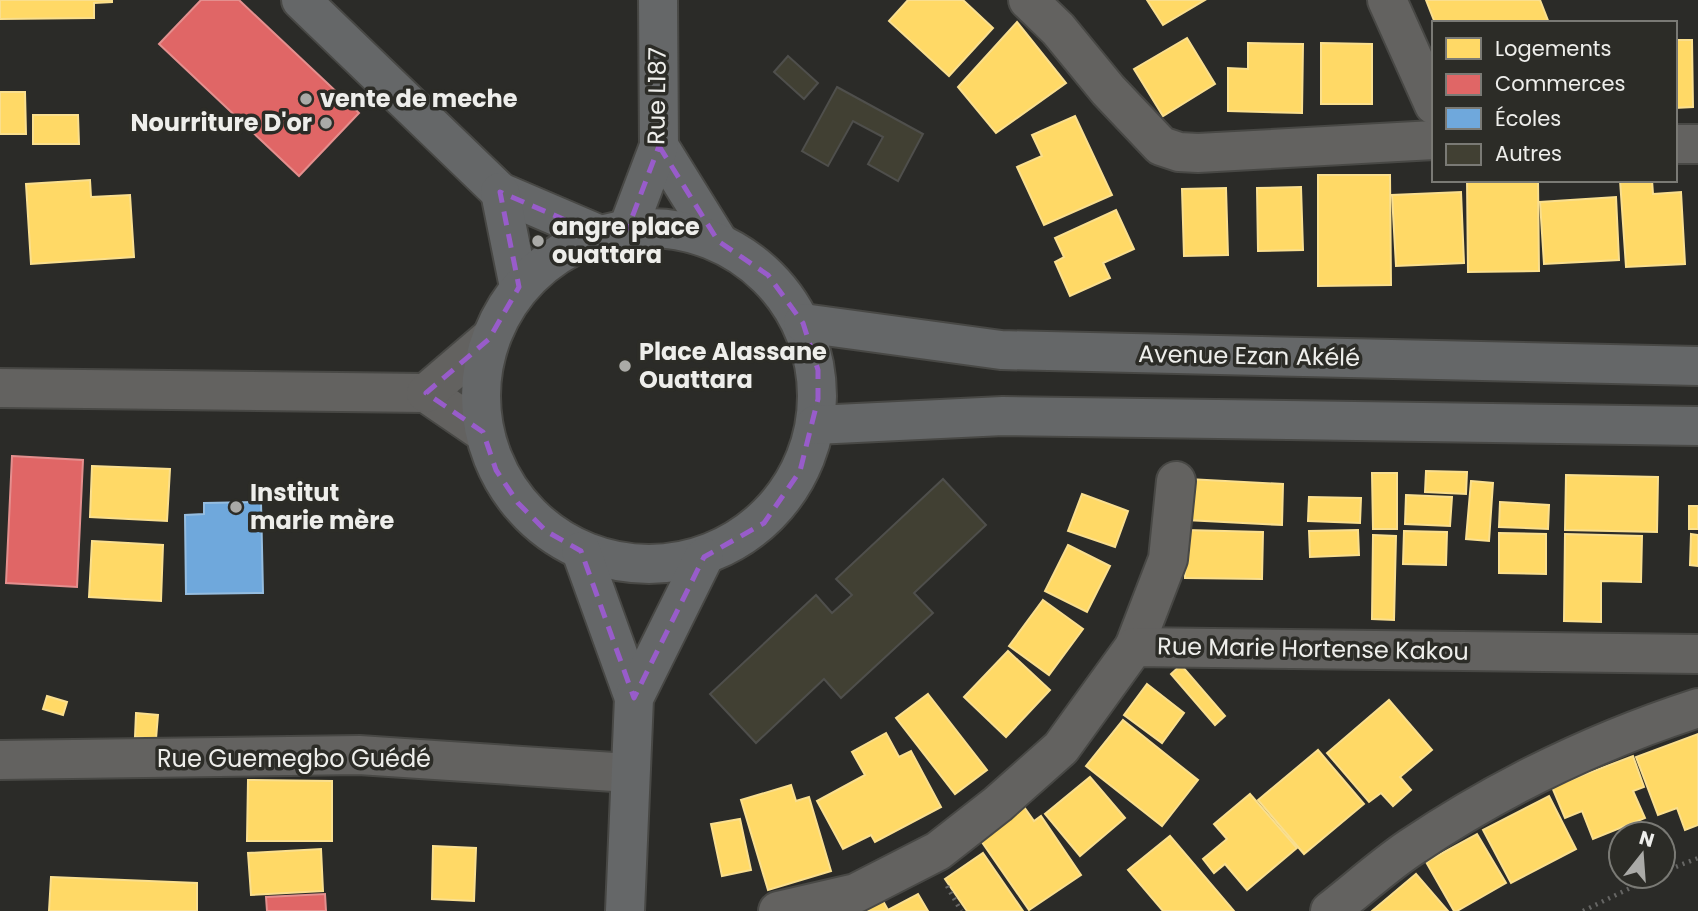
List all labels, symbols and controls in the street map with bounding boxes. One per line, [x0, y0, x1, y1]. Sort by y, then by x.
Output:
legend [1432, 21, 1677, 182]
text: Logements [1495, 34, 1611, 63]
street label: Rue L187 [639, 47, 674, 145]
text: Commerces [1495, 69, 1626, 98]
place label: vente de meche [320, 82, 518, 115]
marker: vente de meche [298, 91, 314, 107]
text: Écoles [1495, 104, 1561, 133]
place label: Nourriture D'or [130, 106, 312, 139]
marker: Nourriture D'or [318, 115, 334, 131]
text: Autres [1495, 139, 1562, 168]
place label: angre place ouattara [552, 210, 700, 271]
marker: angre place ouattara [530, 233, 546, 249]
place label: Place Alassane Ouattara [639, 335, 827, 396]
street label: Avenue Ezan Akélé [1138, 337, 1360, 374]
marker: Place Alassane Ouattara [617, 358, 633, 374]
place label: Institut marie mère [250, 476, 394, 537]
marker: Institut marie mère [228, 499, 244, 515]
street label: Rue Marie Hortense Kakou [1157, 629, 1469, 668]
street label: Rue Guemegbo Guédé [157, 742, 431, 775]
north arrow [1607, 820, 1677, 890]
text: N [1636, 824, 1658, 854]

